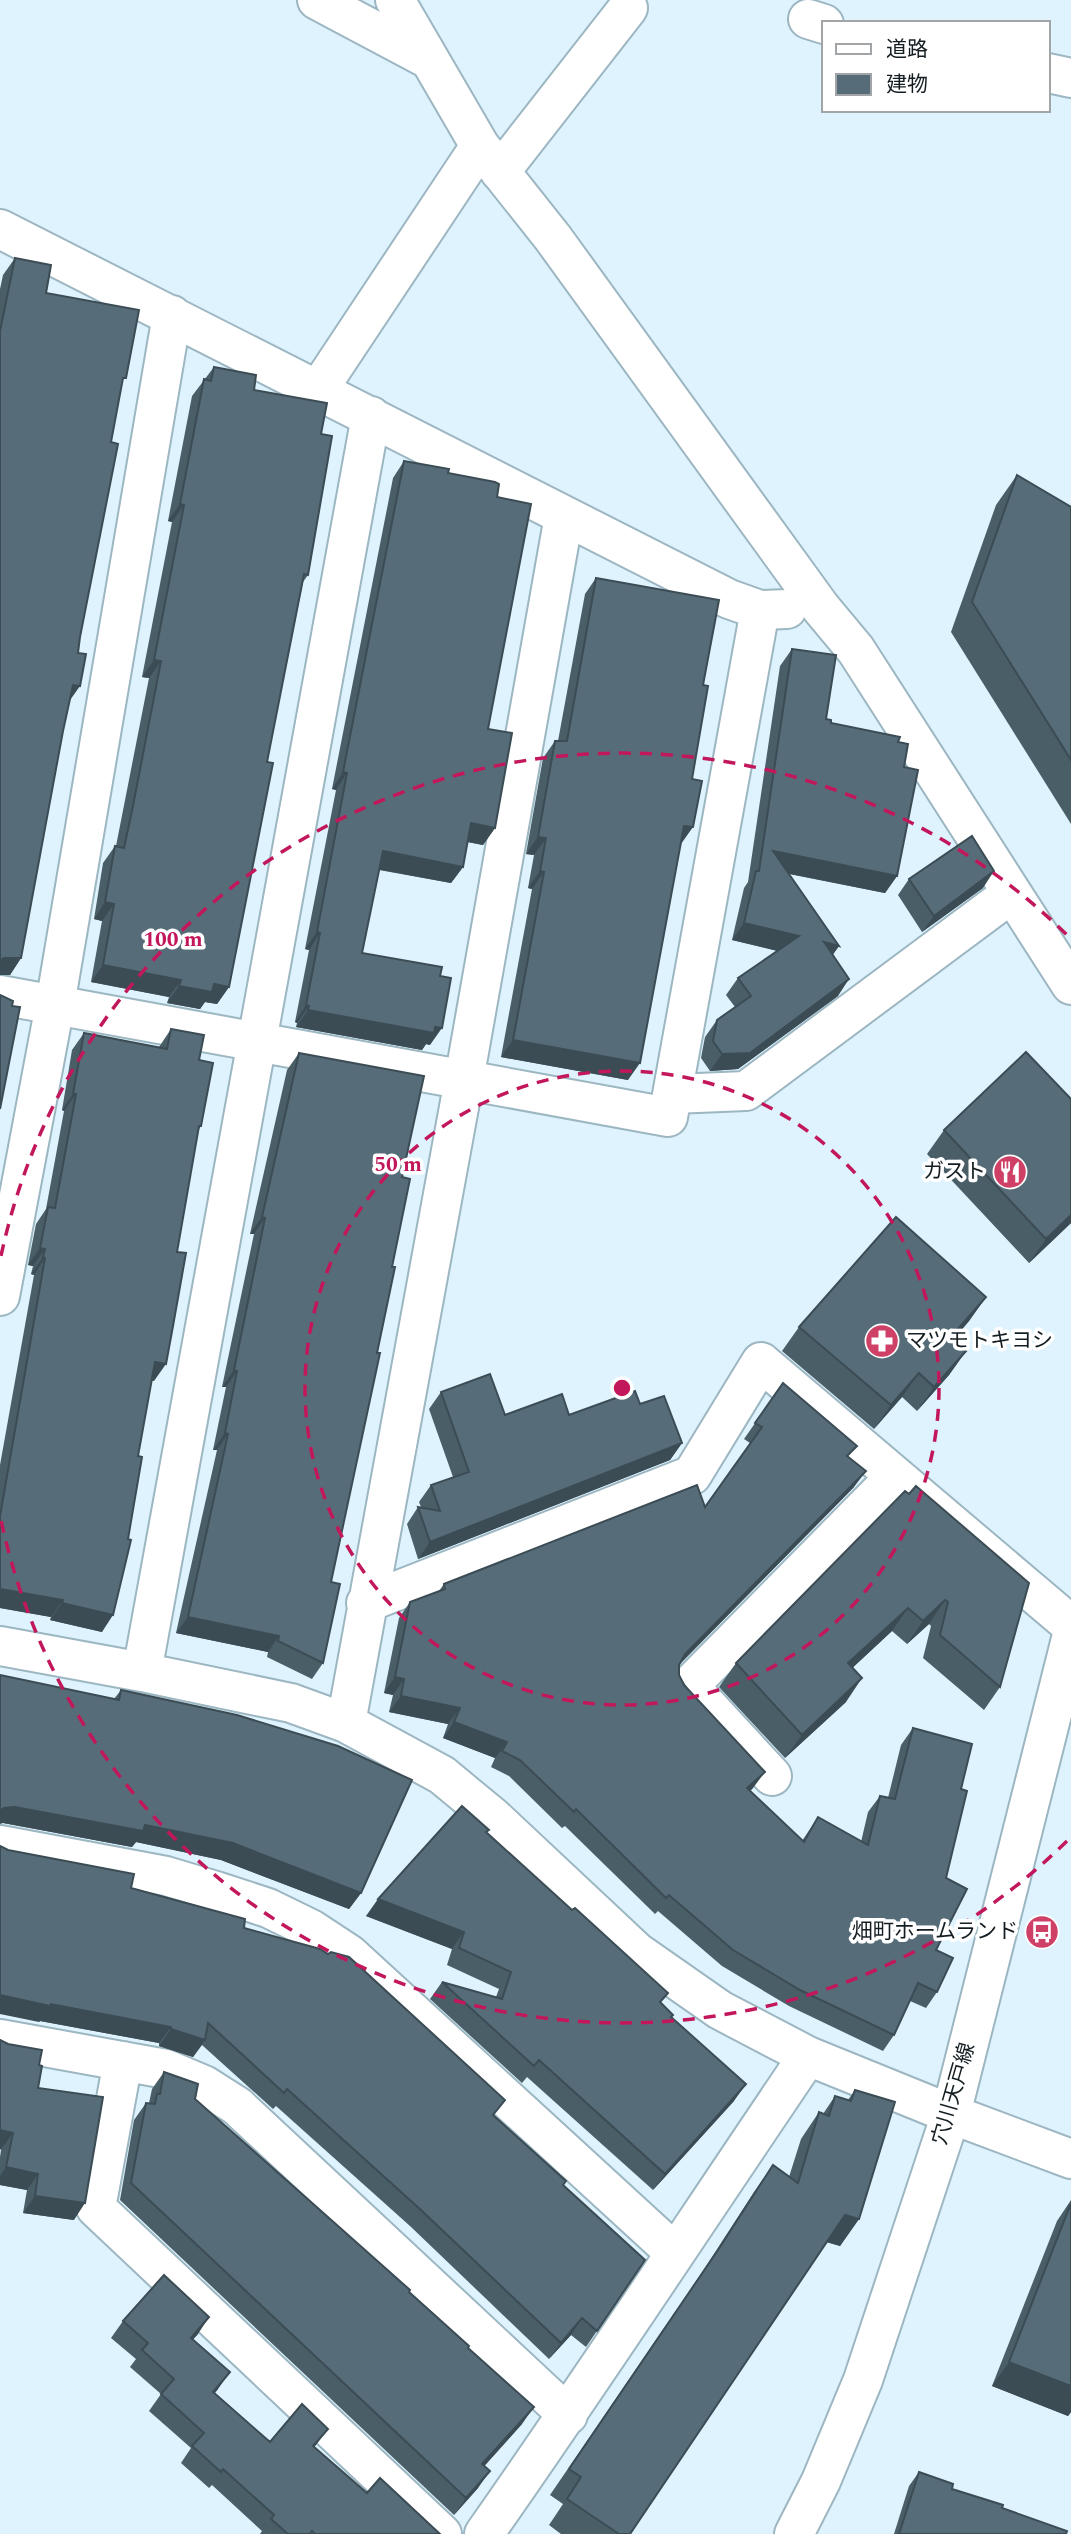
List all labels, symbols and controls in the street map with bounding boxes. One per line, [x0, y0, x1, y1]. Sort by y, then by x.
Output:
legend [822, 21, 1050, 112]
text: 道路 [886, 34, 928, 66]
text: 建物 [886, 69, 928, 101]
text: 100 m [143, 924, 203, 956]
text: 50 m [374, 1149, 422, 1181]
restaurant icon: ガスト [991, 1153, 1029, 1191]
place label: ガスト [923, 1156, 986, 1188]
pharmacy icon: マツモトキヨシ [863, 1322, 901, 1360]
place label: マツモトキヨシ [906, 1325, 1053, 1357]
centre of rings [610, 1376, 634, 1400]
bus stop icon: 畑町ホームランド [1023, 1913, 1061, 1951]
place label: 畑町ホームランド [852, 1916, 1018, 1948]
street label: 穴川天戸線 [924, 2039, 984, 2149]

